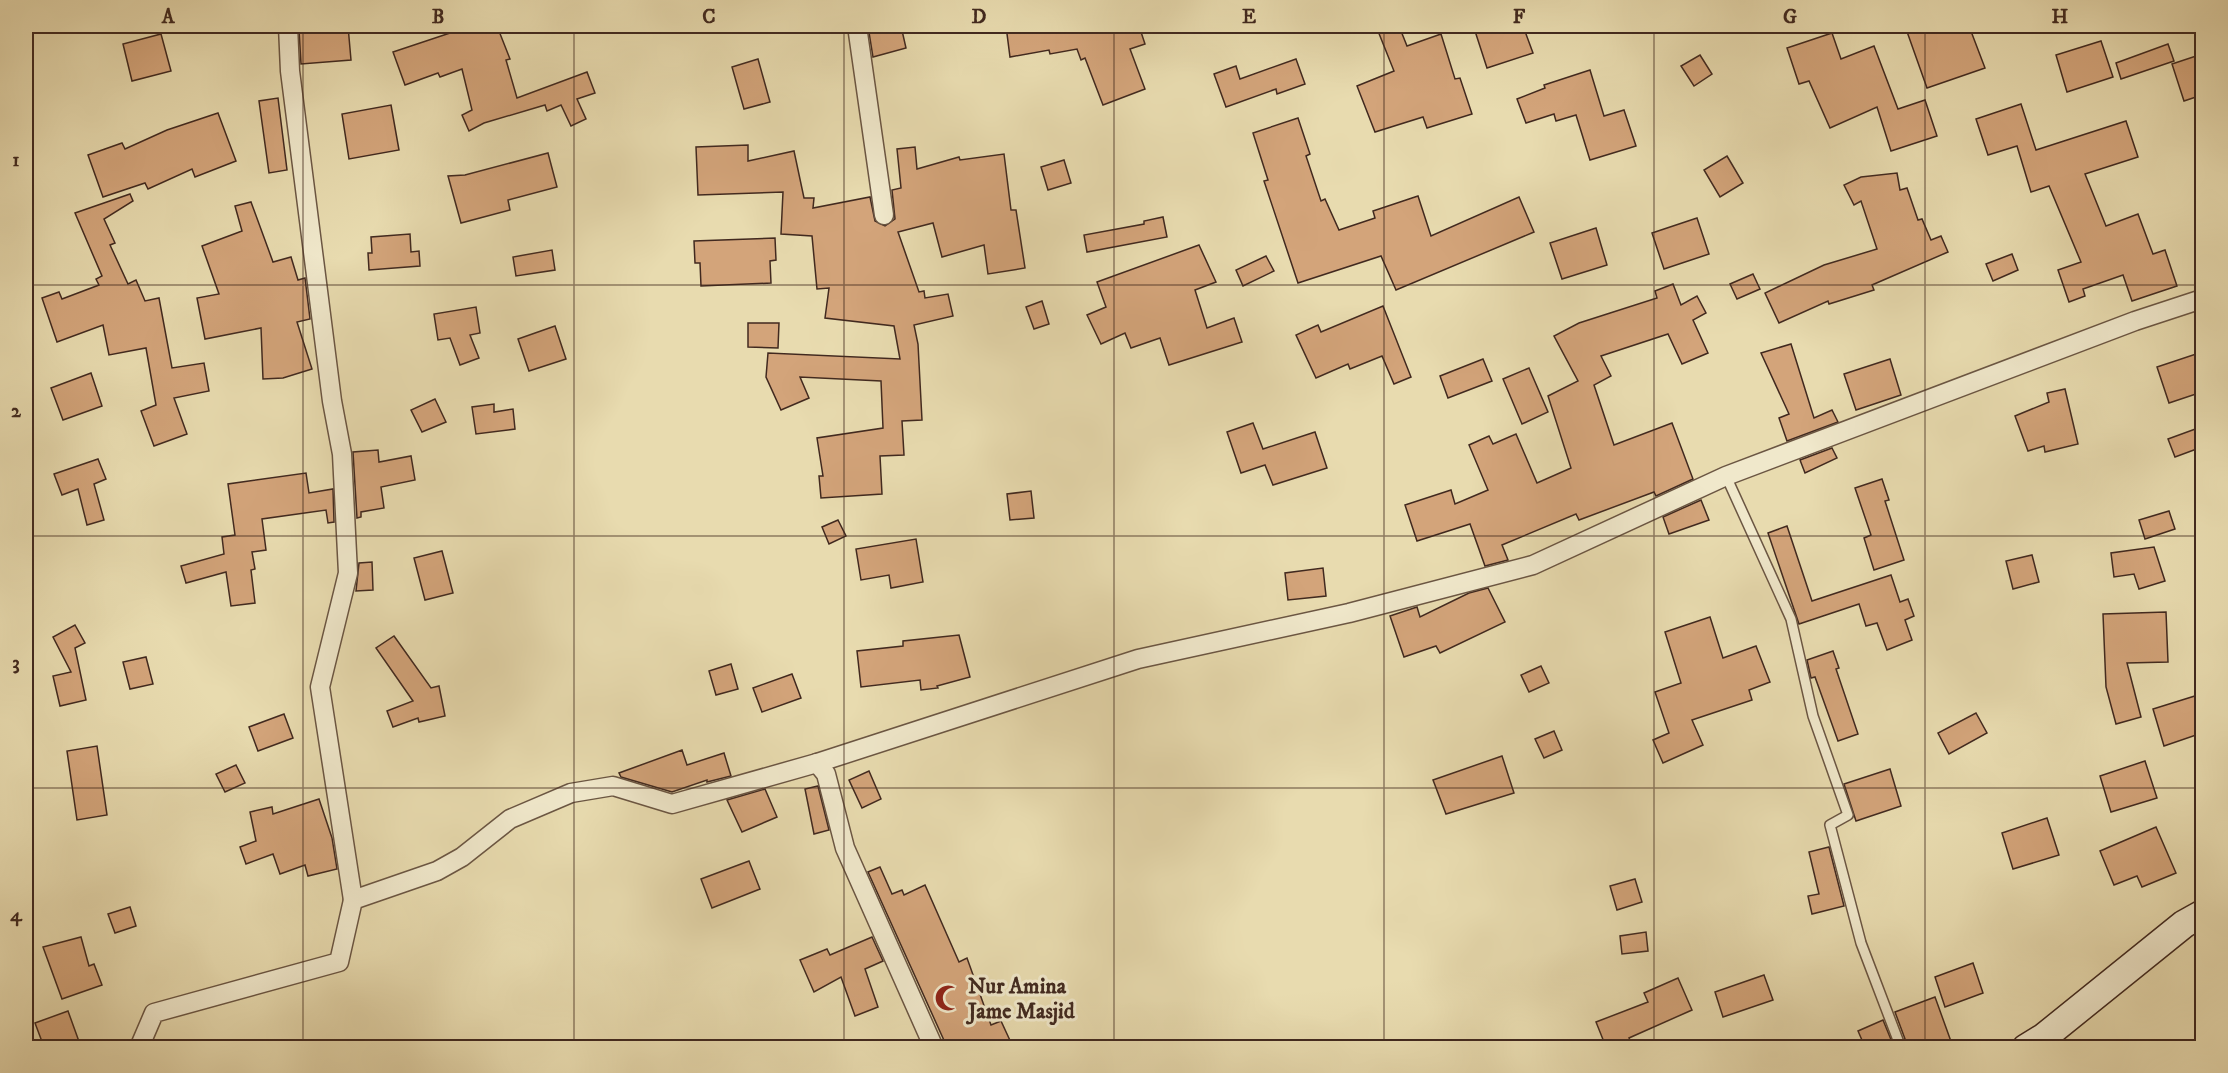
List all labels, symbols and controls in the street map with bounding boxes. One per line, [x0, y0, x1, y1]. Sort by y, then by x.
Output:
text: A [161, 5, 176, 30]
text: B [432, 5, 444, 30]
text: C [702, 5, 716, 30]
text: D [972, 5, 987, 30]
text: E [1242, 5, 1256, 30]
text: F [1513, 5, 1526, 30]
text: G [1783, 5, 1797, 30]
text: H [2052, 5, 2069, 30]
text: 1 [12, 148, 20, 173]
text: 2 [11, 399, 22, 424]
text: 3 [12, 651, 20, 676]
text: 4 [10, 903, 23, 928]
place label: Nur Amina Jame Masjid [965, 973, 1076, 1026]
mosque icon: Nur Amina Jame Masjid [933, 983, 963, 1013]

